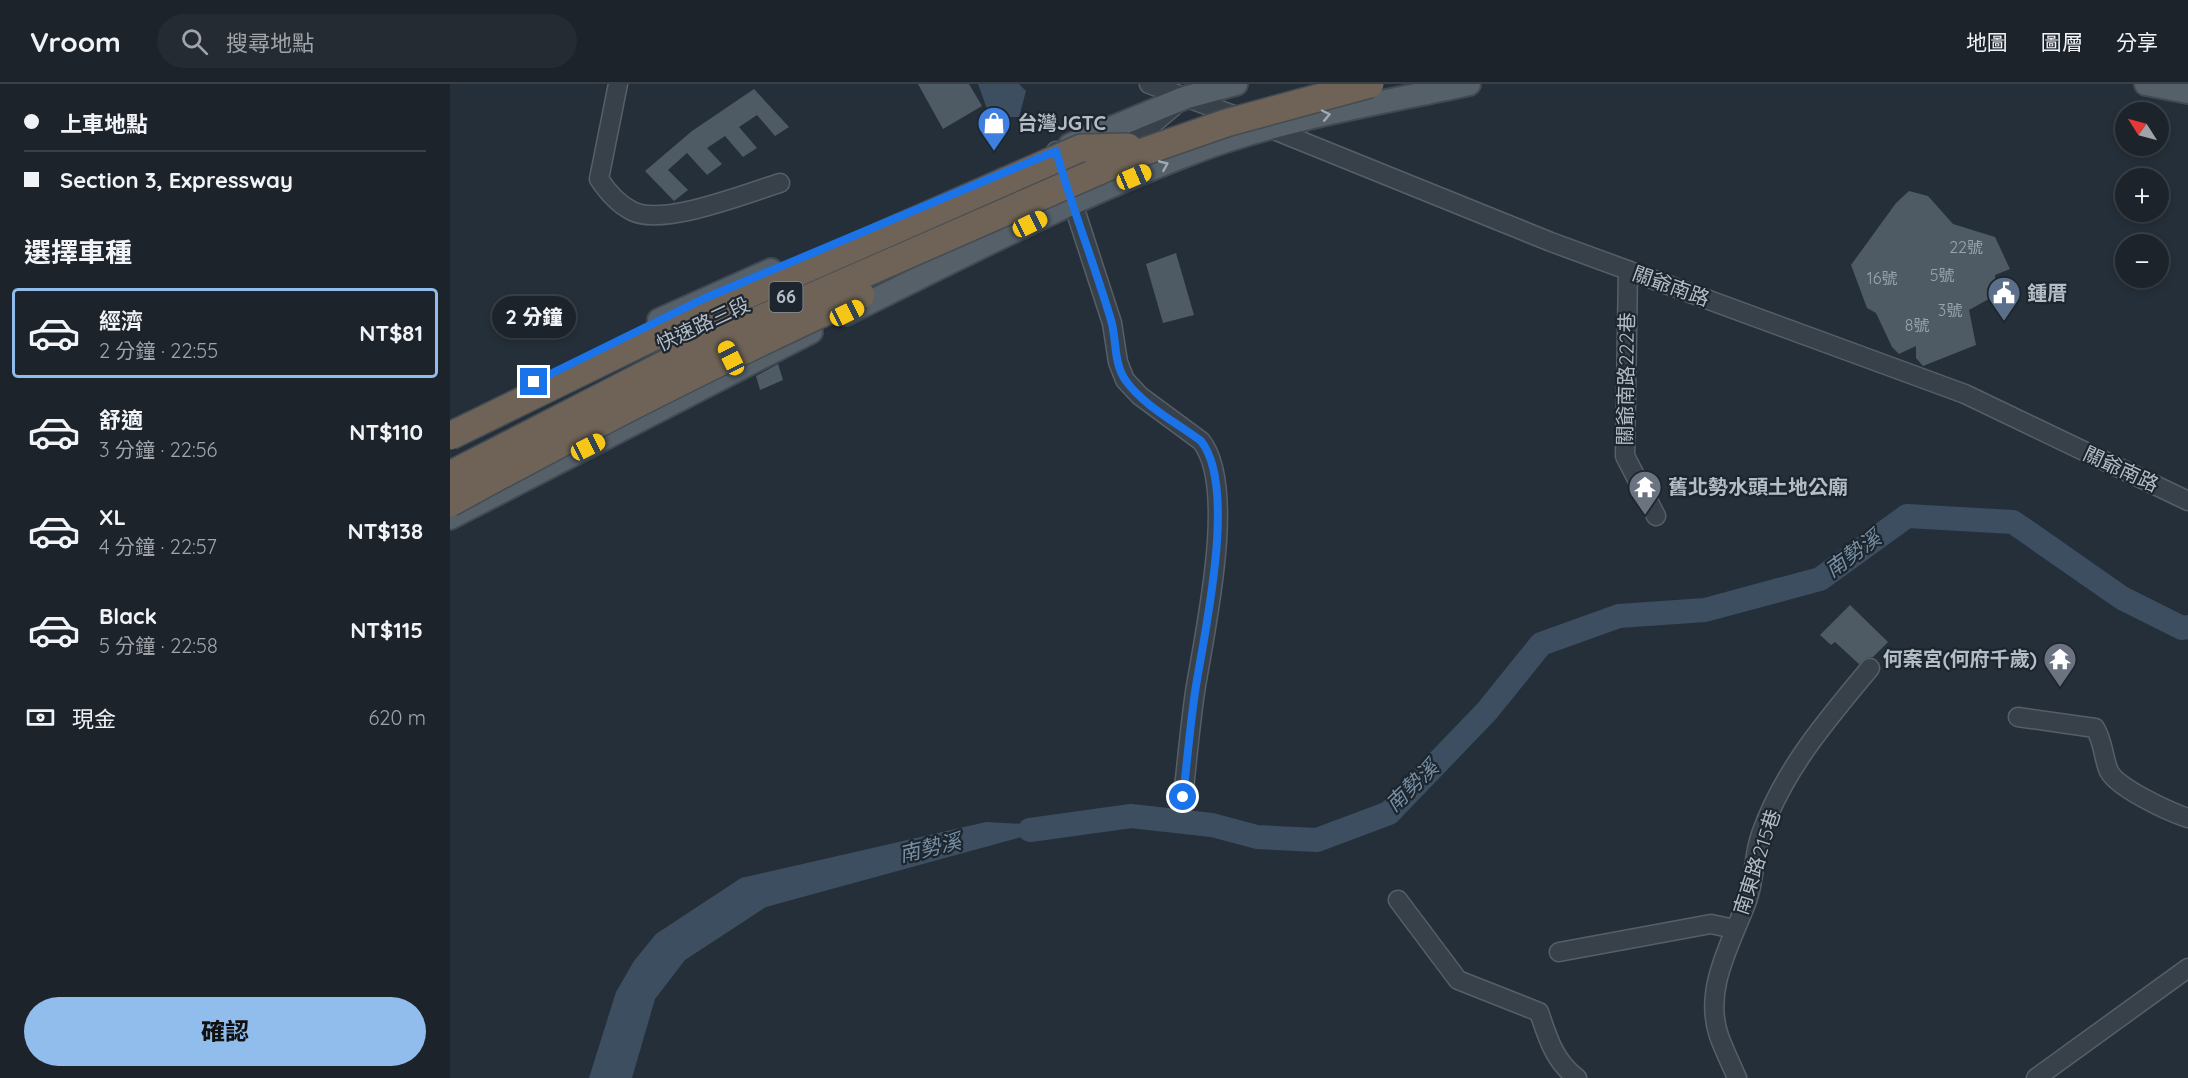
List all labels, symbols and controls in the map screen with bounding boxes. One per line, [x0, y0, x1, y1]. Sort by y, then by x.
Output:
search box [157, 14, 577, 68]
text: Vroom [30, 24, 121, 59]
icon: search [178, 25, 211, 58]
text: 搜尋地點 [226, 29, 314, 57]
text: 地圖 [1966, 29, 2008, 55]
text: 圖層 [2041, 29, 2083, 55]
text: 分享 [2116, 29, 2158, 55]
north arrow [2115, 102, 2169, 156]
map controls [2115, 102, 2169, 288]
shop icon: 台灣JGTC [976, 105, 1012, 152]
text: 上車地點 [60, 110, 148, 138]
place label: 台灣JGTC [1017, 110, 1107, 135]
one-way arrow [1321, 110, 1331, 123]
one-way arrow [1157, 160, 1168, 172]
car [1114, 162, 1154, 192]
text: Section 3, Expressway [60, 166, 293, 194]
button: + [2115, 168, 2169, 222]
car [1010, 208, 1050, 240]
button: − [2115, 234, 2169, 288]
text: 選擇車種 [24, 235, 132, 269]
house number: 22號 [1949, 237, 1983, 257]
street label: 關爺南路 [1629, 260, 1713, 311]
house number: 5號 [1930, 265, 1954, 285]
house number: 16號 [1867, 268, 1897, 288]
public building icon: 鍾厝 [1986, 275, 2022, 322]
place label: 鍾厝 [2027, 280, 2067, 305]
road number: 66 [770, 282, 802, 312]
street label: 快速路三段 [652, 291, 753, 356]
callout: 2 分鐘 [492, 295, 576, 337]
car [827, 297, 867, 329]
house number: 3號 [1938, 300, 1962, 320]
text: 2 分鐘 [506, 304, 562, 329]
icon: car [27, 306, 81, 360]
text: 經濟 [99, 307, 143, 335]
street label: 關爺南路222巷 [1612, 312, 1639, 446]
house number: 8號 [1905, 315, 1929, 335]
text: NT$81 [359, 319, 423, 347]
text: 2 分鐘 · 22:55 [99, 338, 218, 363]
car [715, 338, 747, 378]
route end [520, 368, 547, 395]
icon: car [27, 405, 81, 459]
text: 舒適 [99, 406, 143, 434]
text: NT$110 [349, 418, 423, 446]
car [568, 431, 608, 463]
text: 3 分鐘 · 22:56 [99, 437, 217, 462]
street label: 關爺南路 [2080, 440, 2163, 497]
temple icon: 舊北勢水頭土地公廟 [1627, 469, 1663, 516]
place label: 舊北勢水頭土地公廟 [1668, 474, 1848, 499]
text: XL [99, 503, 126, 531]
icon: car [27, 504, 81, 558]
text: NT$138 [347, 517, 423, 545]
water label: 南勢溪 [1819, 522, 1888, 582]
text: 4 分鐘 · 22:57 [99, 534, 217, 559]
text: Black [99, 602, 157, 630]
icon: car [27, 603, 81, 657]
text: NT$115 [350, 616, 423, 644]
text: 5 分鐘 · 22:58 [99, 633, 218, 658]
temple icon: 何案宮(何府千歲) [2042, 641, 2078, 688]
place label: 何案宮(何府千歲) [1883, 646, 2037, 671]
icon: cash [24, 701, 57, 734]
text: 現金 [72, 705, 116, 733]
text: 620 m [369, 705, 426, 730]
water label: 南勢溪 [1380, 752, 1445, 817]
route start [1169, 783, 1196, 810]
street label: 南東路215巷 [1728, 806, 1785, 918]
water label: 南勢溪 [896, 827, 966, 867]
button: 確認 [24, 997, 426, 1066]

